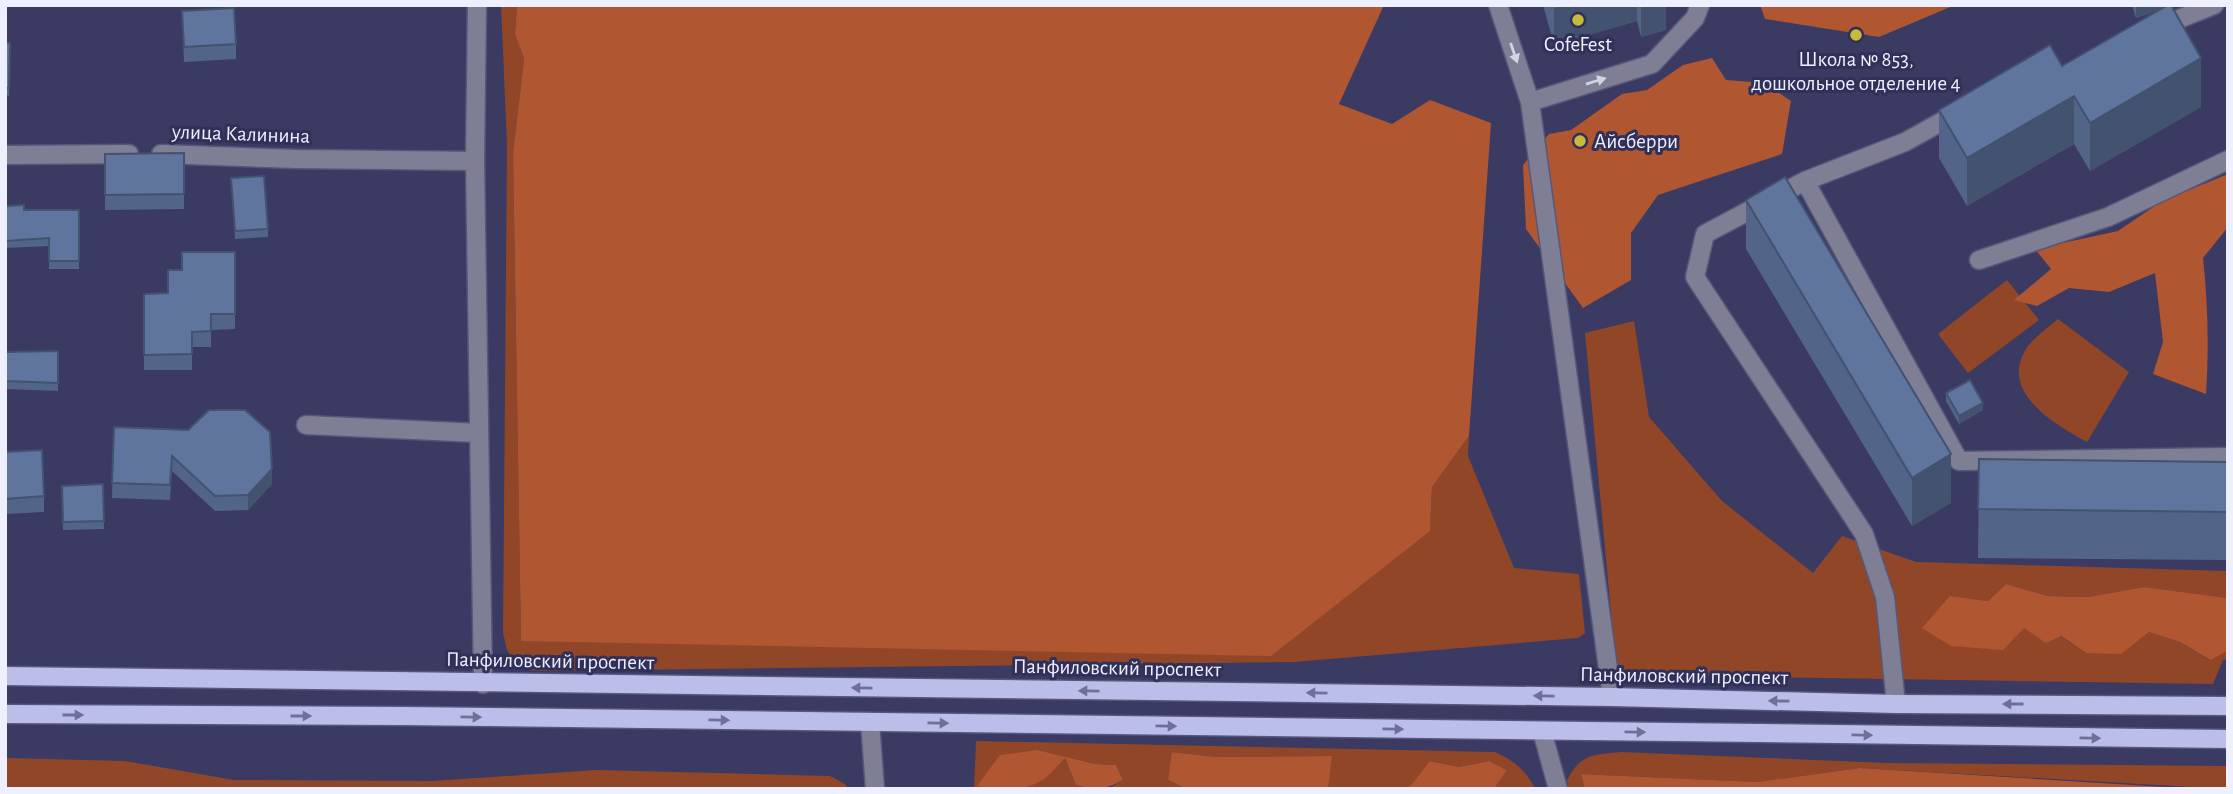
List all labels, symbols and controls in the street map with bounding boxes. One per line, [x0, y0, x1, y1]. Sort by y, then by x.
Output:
marker: CofeFest [1570, 12, 1586, 28]
marker: Школа № 853, дошкольное отделение 4 [1848, 27, 1864, 43]
place label: CofeFest [1544, 34, 1612, 55]
one-way arrow [1509, 43, 1520, 64]
place label: Школа № 853, дошкольное отделение 4 [1751, 49, 1961, 94]
one-way arrow [1585, 76, 1606, 86]
street label: улица Калинина [170, 121, 311, 147]
place label: Айсберри [1594, 131, 1678, 152]
marker: Айсберри [1572, 133, 1588, 149]
street label: Панфиловский проспект [446, 649, 655, 673]
street label: Панфиловский проспект [1013, 656, 1222, 680]
street label: Панфиловский проспект [1580, 664, 1789, 688]
one-way arrow [850, 682, 872, 694]
one-way arrow [1078, 685, 1100, 697]
one-way arrow [1305, 688, 1327, 699]
one-way arrow [1533, 690, 1555, 702]
one-way arrow [1768, 695, 1790, 707]
one-way arrow [2001, 699, 2023, 710]
one-way arrow [63, 709, 85, 721]
one-way arrow [290, 710, 312, 722]
one-way arrow [460, 711, 482, 723]
one-way arrow [708, 714, 730, 726]
one-way arrow [928, 717, 950, 729]
one-way arrow [1155, 720, 1177, 732]
one-way arrow [1382, 723, 1404, 735]
one-way arrow [1624, 726, 1646, 738]
one-way arrow [1851, 729, 1873, 741]
one-way arrow [2079, 732, 2101, 743]

